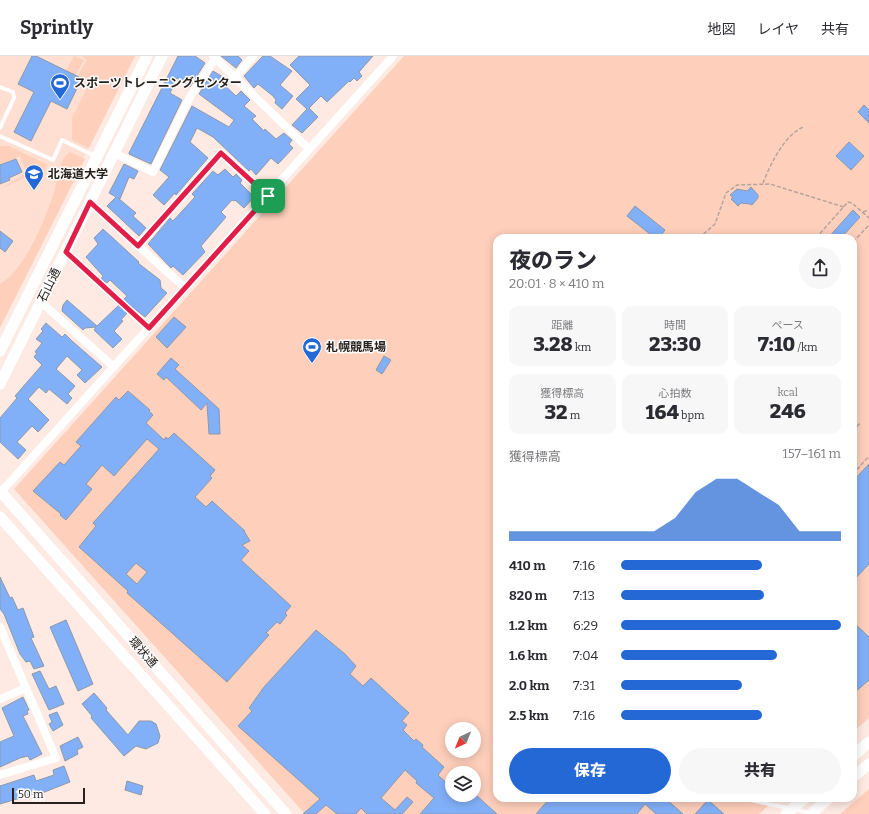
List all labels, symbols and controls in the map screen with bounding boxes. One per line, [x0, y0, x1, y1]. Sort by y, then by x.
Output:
text: Sprintly [20, 16, 93, 39]
text: 地図 [707, 21, 735, 38]
text: レイヤ [757, 21, 799, 38]
text: 共有 [821, 21, 849, 38]
sports icon: スポーツトレーニングセンター [49, 72, 71, 100]
place label: スポーツトレーニングセンター [74, 76, 242, 90]
school or university icon: 北海道大学 [23, 163, 45, 191]
place label: 北海道大学 [48, 167, 108, 181]
pin [251, 179, 285, 213]
icon: arrive [257, 185, 279, 207]
text: 夜のラン [509, 247, 597, 274]
button: share [799, 247, 841, 289]
street label: 石山通 [35, 266, 63, 304]
text: 20:01 · 8 × 410 m [509, 276, 604, 291]
text: 距離 [551, 319, 573, 332]
text: 時間 [664, 319, 686, 332]
text: ペース [771, 319, 804, 332]
text: 3.28 [533, 332, 573, 356]
text: 23:30 [649, 332, 701, 356]
text: 7:10 [758, 332, 795, 356]
sports icon: 札幌競馬場 [301, 336, 323, 364]
place label: 札幌競馬場 [326, 340, 386, 354]
text: km [573, 341, 591, 354]
text: /km [795, 341, 818, 354]
text: kcal [777, 386, 798, 399]
text: 獲得標高 [540, 387, 584, 400]
text: 心拍数 [658, 387, 691, 400]
text: 246 [770, 399, 806, 423]
text: 32 [544, 400, 567, 424]
text: 164 [646, 400, 679, 424]
text: m [567, 409, 580, 422]
text: bpm [679, 409, 704, 422]
text: 157–161 m [783, 446, 841, 461]
text: 獲得標高 [509, 449, 561, 464]
text: 410 m [509, 558, 546, 573]
text: 7:16 [573, 558, 595, 573]
text: 820 m [509, 588, 547, 603]
text: 7:13 [573, 588, 595, 603]
text: 1.2 km [509, 618, 547, 633]
text: 6:29 [573, 618, 598, 633]
street label: 環状通 [126, 634, 160, 670]
text: 1.6 km [509, 648, 547, 663]
text: 7:04 [573, 648, 598, 663]
text: 2.0 km [509, 678, 549, 693]
text: 7:31 [573, 678, 595, 693]
text: 2.5 km [509, 708, 549, 723]
text: 7:16 [573, 708, 595, 723]
north arrow [445, 722, 481, 758]
map controls [445, 722, 481, 802]
button: 保存 [509, 748, 671, 794]
button: 共有 [679, 748, 841, 794]
button: layers [445, 766, 481, 802]
scale bar [12, 786, 85, 805]
text: 50 m [18, 788, 44, 801]

